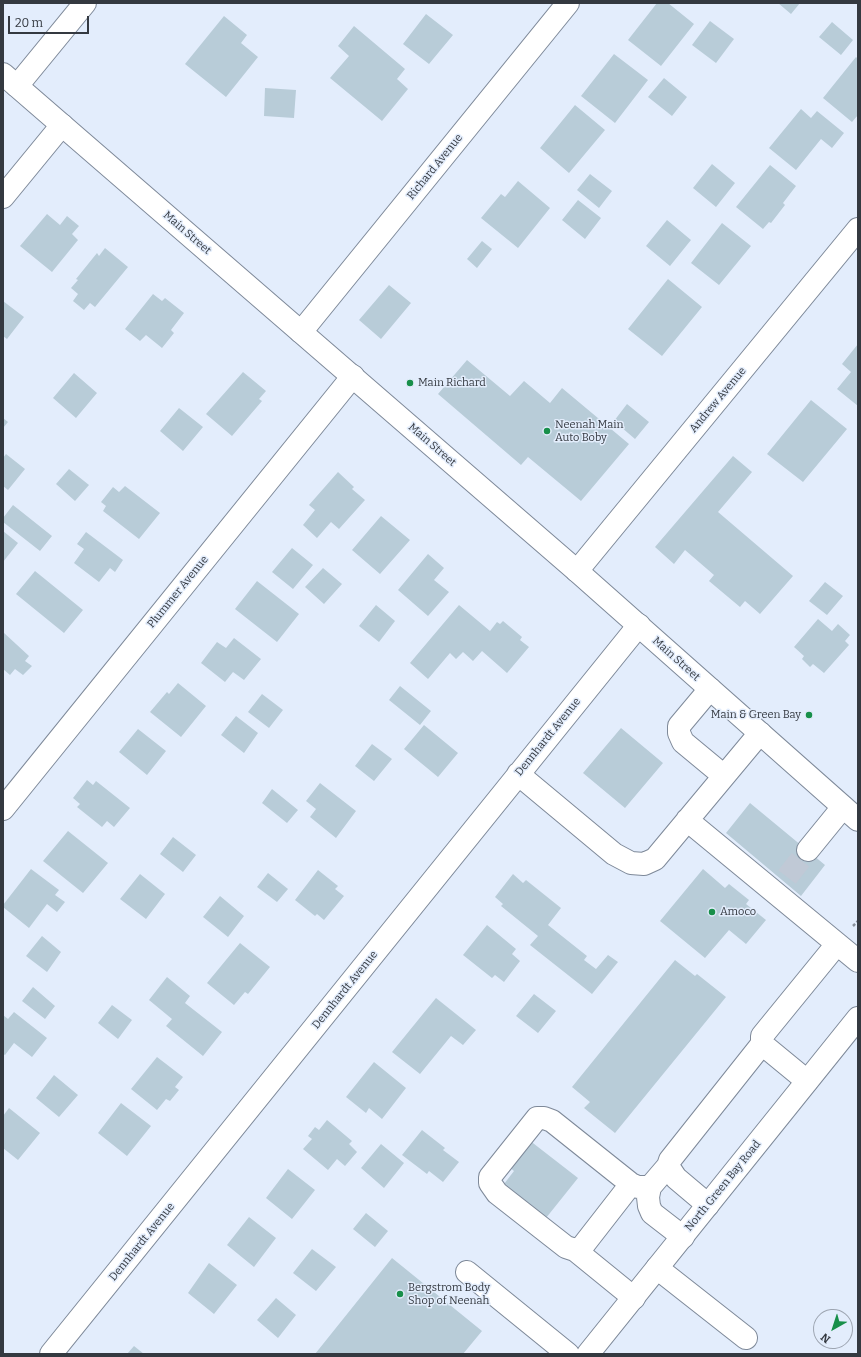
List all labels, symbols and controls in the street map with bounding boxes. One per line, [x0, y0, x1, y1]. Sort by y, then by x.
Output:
scale bar [10, 8, 91, 34]
text: 20 m [15, 16, 43, 30]
street label: Richard Avenue [404, 132, 466, 202]
street label: Main Street [160, 209, 214, 257]
street label: Andrew Avenue [687, 365, 749, 435]
place label: Main Richard [418, 376, 486, 390]
marker: Main Richard [405, 378, 415, 388]
place label: Neenah Main Auto Boby [555, 418, 623, 444]
street label: Main Street [405, 421, 459, 469]
marker: Neenah Main Auto Boby [542, 426, 552, 436]
street label: Plummer Avenue [145, 553, 211, 631]
street label: Main Street [650, 634, 702, 684]
street label: Dennhardt Avenue [512, 695, 584, 779]
place label: Main & Green Bay [711, 708, 801, 722]
marker: Main & Green Bay [804, 710, 814, 720]
place label: Amoco [720, 905, 756, 919]
marker: Amoco [707, 907, 717, 917]
street label: Dennhardt Avenue [309, 948, 381, 1032]
street label: North Green Bay Road [682, 1138, 764, 1234]
street label: Dennhardt Avenue [106, 1200, 178, 1284]
place label: Bergstrom Body Shop of Neenah [408, 1281, 490, 1307]
marker: Bergstrom Body Shop of Neenah [395, 1289, 405, 1299]
north arrow [813, 1309, 853, 1349]
text: N [818, 1330, 833, 1346]

